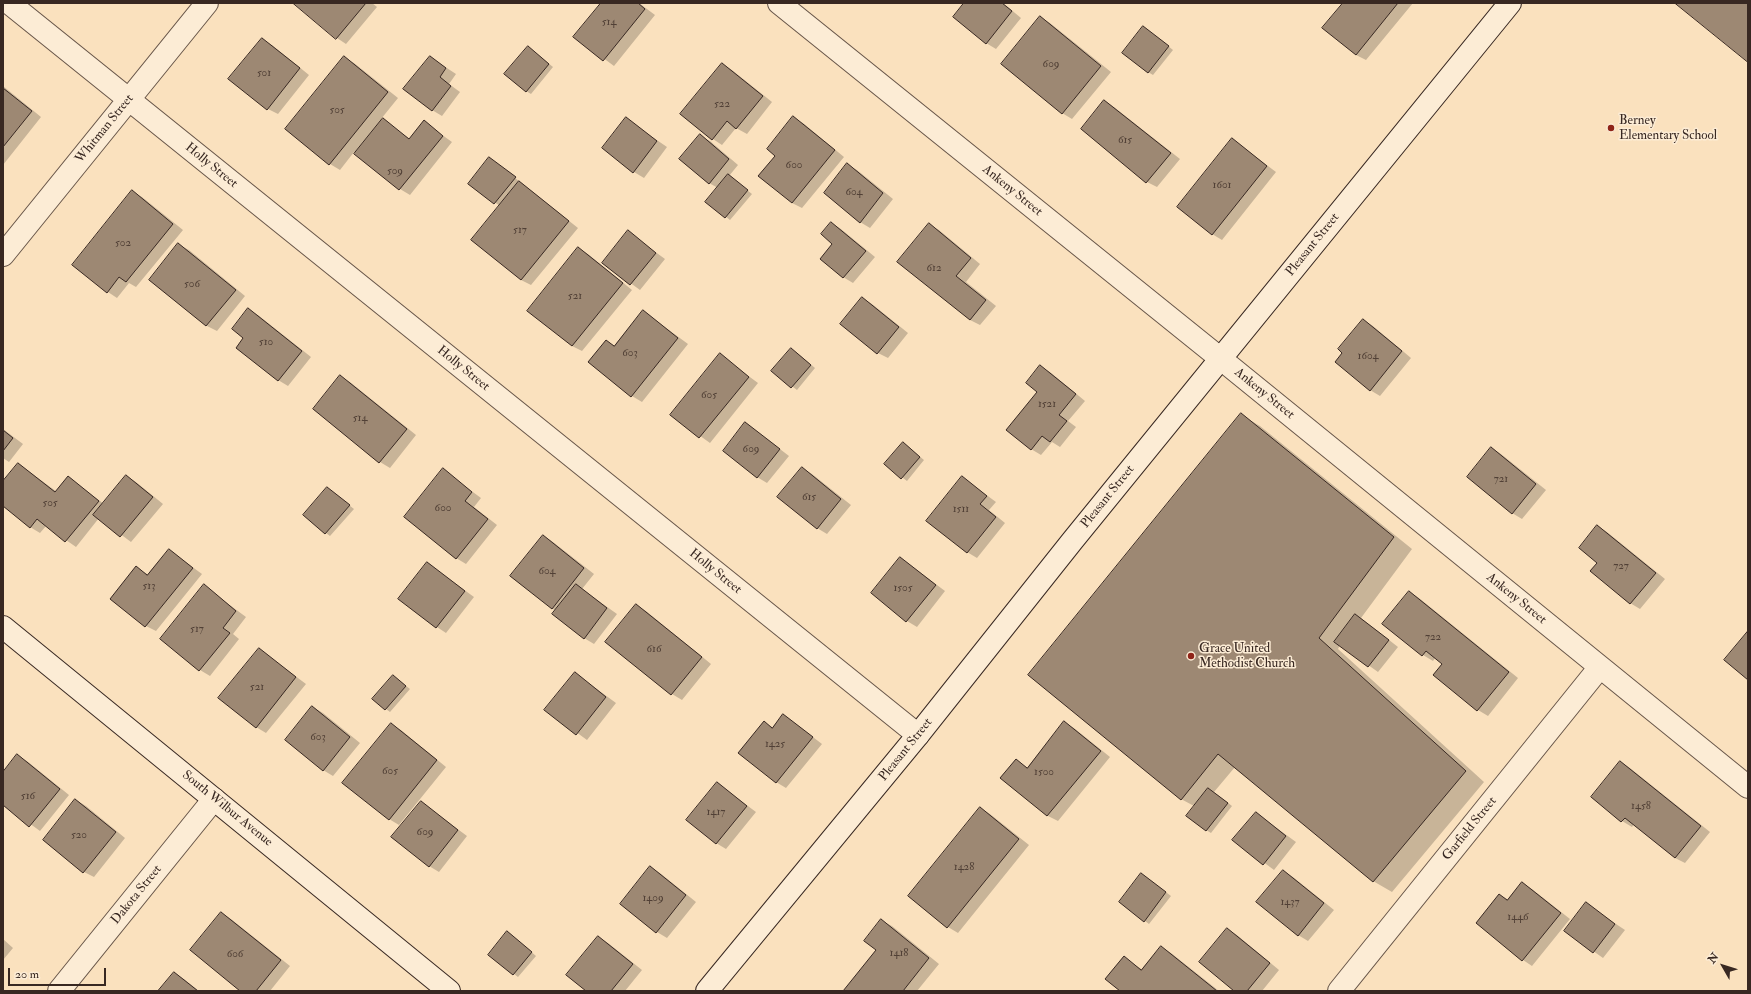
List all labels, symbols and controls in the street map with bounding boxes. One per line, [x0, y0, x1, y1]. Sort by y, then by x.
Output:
house number: 514 [602, 16, 616, 30]
house number: 609 [1043, 58, 1059, 72]
house number: 501 [257, 67, 271, 81]
street label: Whitman Street [73, 91, 137, 167]
house number: 522 [714, 98, 730, 112]
house number: 505 [329, 104, 345, 118]
place label: Berney Elementary School [1619, 113, 1717, 144]
marker: Berney Elementary School [1606, 123, 1616, 133]
house number: 615 [1118, 134, 1132, 148]
street label: Holly Street [182, 140, 240, 192]
house number: 600 [786, 159, 802, 173]
street label: Ankeny Street [979, 162, 1045, 220]
house number: 509 [387, 165, 403, 179]
house number: 1601 [1213, 179, 1231, 193]
house number: 604 [845, 186, 863, 200]
street label: Pleasant Street [1283, 210, 1343, 280]
house number: 517 [513, 224, 527, 238]
house number: 502 [115, 237, 131, 251]
house number: 612 [926, 262, 942, 276]
house number: 506 [184, 278, 200, 292]
house number: 521 [568, 290, 582, 304]
house number: 510 [259, 336, 273, 350]
street label: Holly Street [434, 343, 492, 395]
house number: 603 [622, 347, 638, 361]
house number: 1604 [1358, 350, 1378, 364]
street label: Ankeny Street [1231, 365, 1297, 423]
house number: 605 [701, 389, 717, 403]
house number: 1521 [1038, 398, 1056, 412]
house number: 514 [353, 412, 367, 426]
house number: 609 [743, 443, 759, 457]
street label: Pleasant Street [1078, 462, 1138, 532]
house number: 721 [1494, 473, 1508, 487]
house number: 615 [802, 491, 816, 505]
house number: 505 [42, 497, 58, 511]
house number: 600 [435, 502, 451, 516]
house number: 1511 [953, 503, 969, 517]
street label: Holly Street [686, 546, 744, 598]
house number: 727 [1613, 560, 1629, 574]
house number: 604 [538, 565, 556, 579]
street label: Ankeny Street [1483, 570, 1549, 628]
house number: 513 [143, 580, 155, 594]
house number: 1505 [893, 582, 913, 596]
house number: 517 [190, 623, 204, 637]
house number: 722 [1425, 631, 1441, 645]
place label: Grace United Methodist Church [1199, 641, 1295, 672]
house number: 616 [647, 643, 661, 657]
marker: Grace United Methodist Church [1186, 651, 1196, 661]
house number: 521 [250, 681, 264, 695]
street label: Pleasant Street [876, 715, 936, 785]
house number: 603 [310, 731, 326, 745]
house number: 1425 [765, 738, 785, 752]
house number: 605 [382, 765, 398, 779]
house number: 1500 [1034, 766, 1054, 780]
street label: South Wilbur Avenue [179, 768, 275, 850]
house number: 516 [21, 790, 35, 804]
street label: Garfield Street [1440, 794, 1500, 864]
house number: 1458 [1631, 800, 1651, 814]
house number: 1417 [707, 806, 725, 820]
house number: 609 [417, 826, 433, 840]
house number: 520 [71, 829, 87, 843]
house number: 1428 [954, 861, 974, 875]
street label: Dakota Street [108, 862, 166, 928]
house number: 1409 [642, 892, 664, 906]
house number: 1437 [1280, 896, 1300, 910]
house number: 1446 [1507, 911, 1529, 925]
north arrow [1703, 946, 1743, 986]
house number: 1418 [890, 947, 908, 961]
house number: 606 [227, 948, 243, 962]
text: N [1705, 950, 1721, 966]
scale bar [10, 960, 108, 986]
text: 20 m [15, 967, 39, 982]

